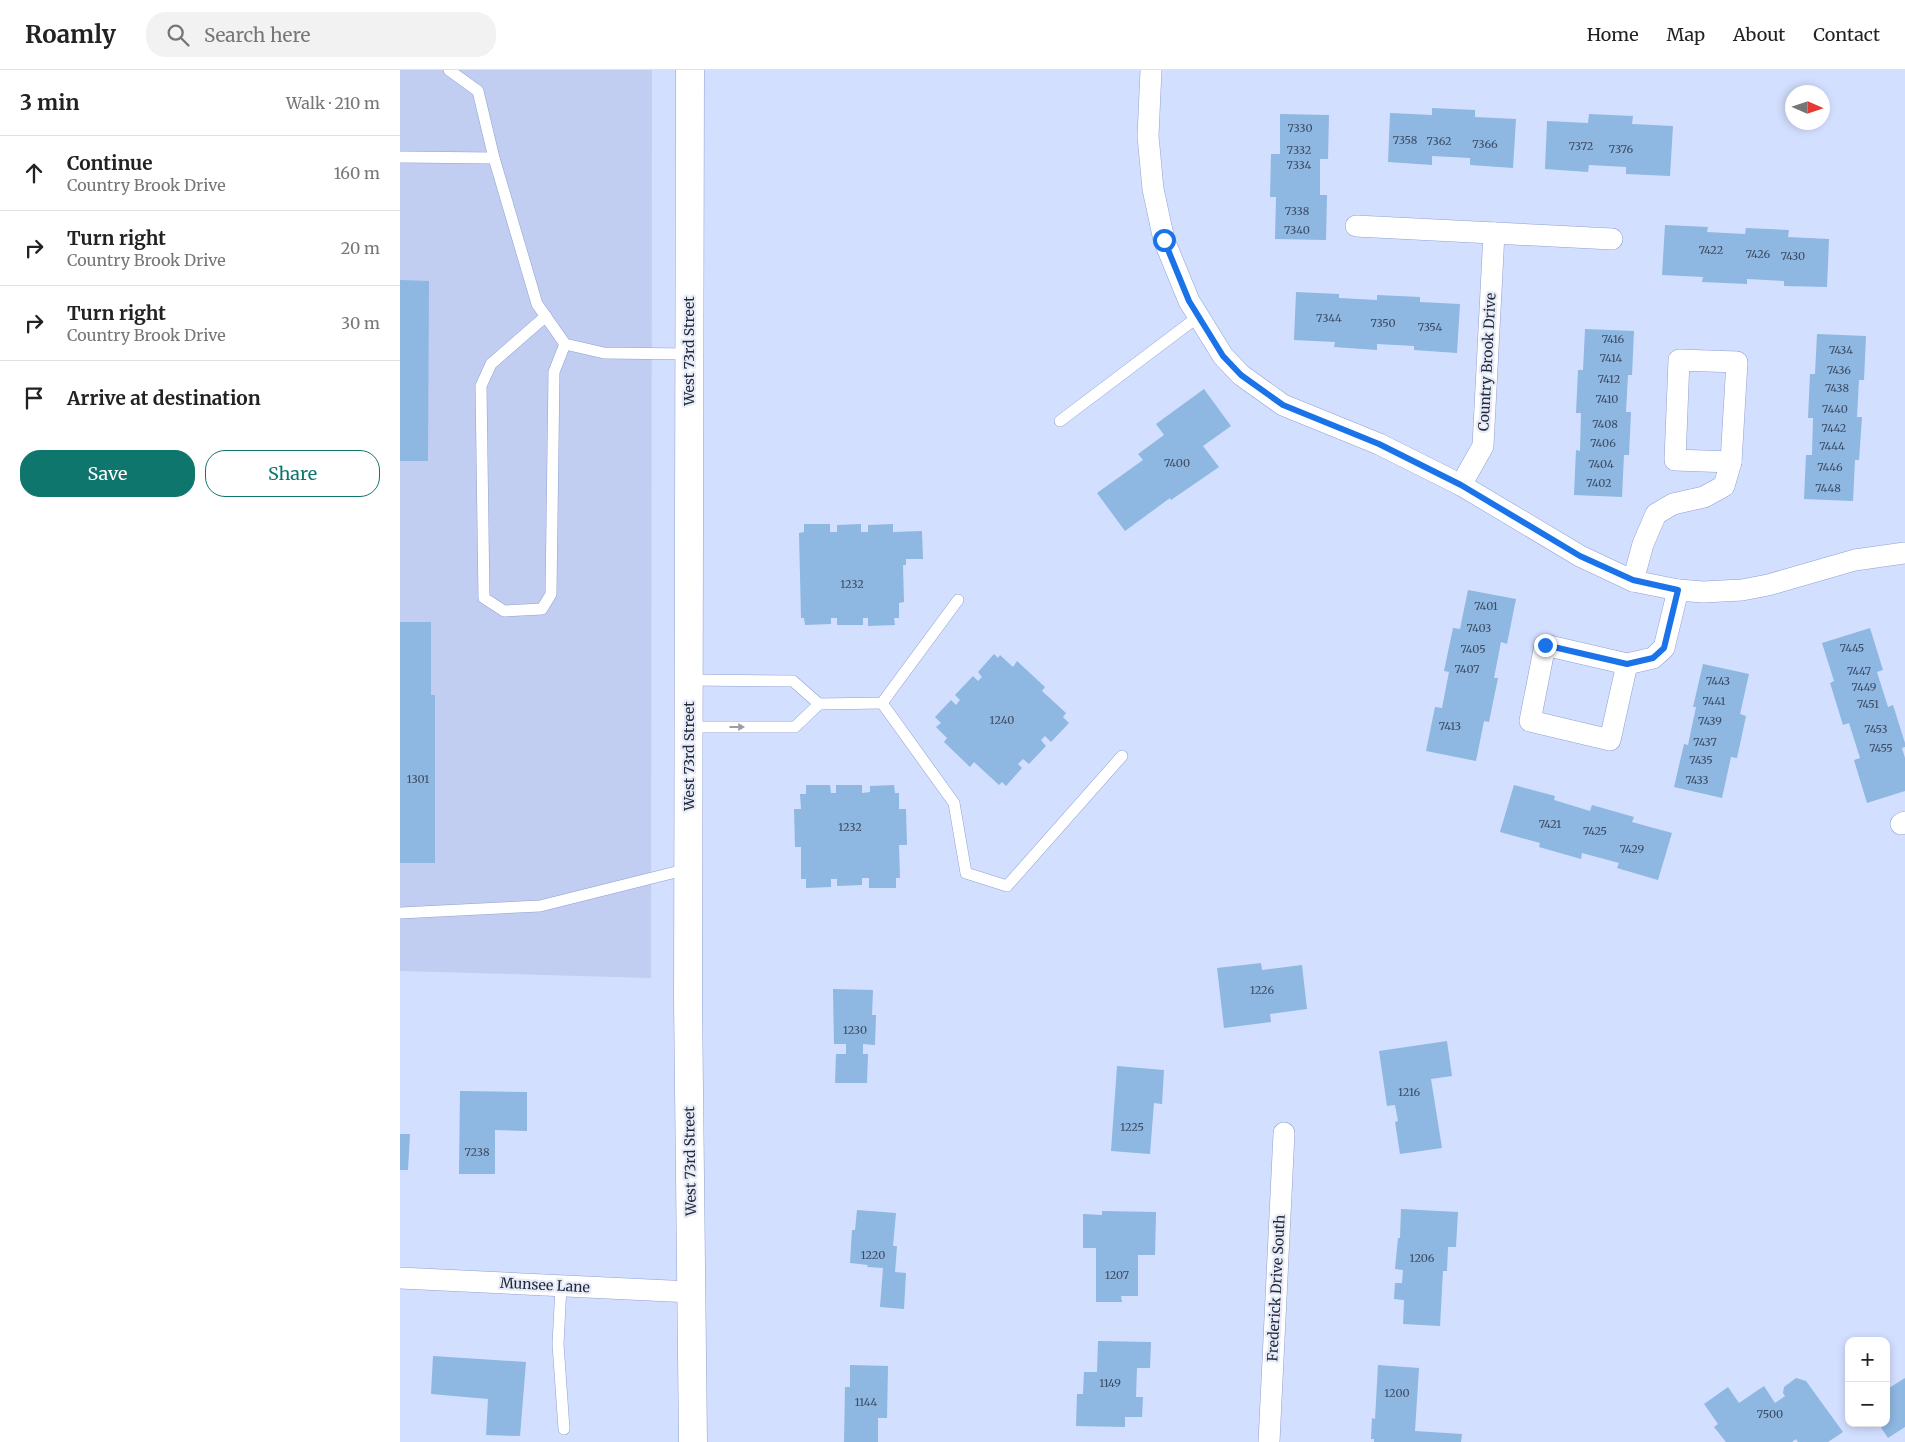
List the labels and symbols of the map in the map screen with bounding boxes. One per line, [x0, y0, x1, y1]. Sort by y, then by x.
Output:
north arrow [1785, 85, 1830, 130]
house number: 7330 [1287, 121, 1313, 135]
house number: 7358 [1393, 133, 1418, 147]
house number: 7362 [1427, 134, 1451, 148]
house number: 7366 [1472, 137, 1498, 151]
house number: 7372 [1569, 139, 1593, 153]
house number: 7376 [1609, 142, 1633, 156]
house number: 7332 [1287, 143, 1311, 157]
house number: 7334 [1287, 158, 1312, 172]
house number: 7338 [1285, 204, 1310, 218]
house number: 7340 [1284, 223, 1310, 237]
route start [1153, 229, 1176, 252]
house number: 7422 [1699, 243, 1723, 257]
house number: 7426 [1746, 247, 1771, 261]
house number: 7430 [1781, 249, 1805, 263]
street label: Country Brook Drive [1474, 292, 1500, 432]
street label: West 73rd Street [680, 296, 698, 407]
house number: 7344 [1316, 311, 1342, 325]
house number: 7350 [1370, 316, 1396, 330]
house number: 7354 [1418, 320, 1443, 334]
house number: 7416 [1602, 332, 1625, 346]
house number: 7434 [1829, 343, 1853, 357]
house number: 7414 [1600, 351, 1622, 365]
house number: 7436 [1827, 363, 1851, 377]
house number: 7412 [1598, 372, 1620, 386]
house number: 7438 [1825, 381, 1849, 395]
house number: 7410 [1596, 392, 1618, 406]
house number: 7440 [1822, 402, 1848, 416]
house number: 7408 [1592, 417, 1618, 431]
house number: 7442 [1822, 421, 1846, 435]
house number: 7406 [1590, 436, 1616, 450]
house number: 7444 [1819, 439, 1845, 453]
house number: 7400 [1164, 456, 1190, 470]
house number: 7404 [1588, 457, 1614, 471]
house number: 7446 [1817, 460, 1843, 474]
house number: 7402 [1586, 476, 1612, 490]
house number: 7448 [1815, 481, 1841, 495]
house number: 1232 [840, 577, 864, 591]
house number: 7401 [1474, 599, 1498, 613]
house number: 7403 [1467, 621, 1491, 635]
route end [1534, 634, 1557, 657]
house number: 7445 [1840, 641, 1864, 655]
house number: 7405 [1460, 642, 1486, 656]
house number: 7407 [1454, 662, 1480, 676]
house number: 7447 [1847, 664, 1871, 678]
house number: 7443 [1706, 674, 1730, 688]
house number: 7449 [1852, 680, 1877, 694]
house number: 7441 [1702, 694, 1726, 708]
house number: 7451 [1857, 697, 1879, 711]
street label: West 73rd Street [680, 701, 698, 812]
house number: 1240 [990, 713, 1014, 727]
house number: 7439 [1698, 714, 1722, 728]
house number: 7413 [1439, 719, 1461, 733]
house number: 7453 [1864, 722, 1888, 736]
one-way arrow [730, 723, 746, 731]
house number: 7437 [1693, 735, 1717, 749]
house number: 7455 [1869, 741, 1893, 755]
house number: 7435 [1689, 753, 1713, 767]
house number: 1301 [407, 772, 429, 786]
house number: 7433 [1685, 773, 1709, 787]
house number: 7421 [1539, 817, 1561, 831]
house number: 1232 [838, 820, 862, 834]
house number: 7425 [1583, 824, 1607, 838]
house number: 7429 [1620, 842, 1645, 856]
house number: 1226 [1250, 983, 1274, 997]
house number: 1230 [843, 1023, 867, 1037]
house number: 1216 [1398, 1085, 1420, 1099]
street label: West 73rd Street [680, 1106, 700, 1217]
house number: 1225 [1120, 1120, 1144, 1134]
house number: 7238 [465, 1145, 490, 1159]
street label: Frederick Drive South [1263, 1214, 1289, 1362]
house number: 1220 [861, 1248, 885, 1262]
house number: 1206 [1410, 1251, 1435, 1265]
house number: 1207 [1105, 1268, 1129, 1282]
street label: Munsee Lane [500, 1274, 590, 1296]
house number: 1149 [1099, 1376, 1121, 1390]
house number: 1200 [1384, 1386, 1410, 1400]
house number: 1144 [855, 1395, 877, 1409]
house number: 7500 [1757, 1407, 1783, 1421]

